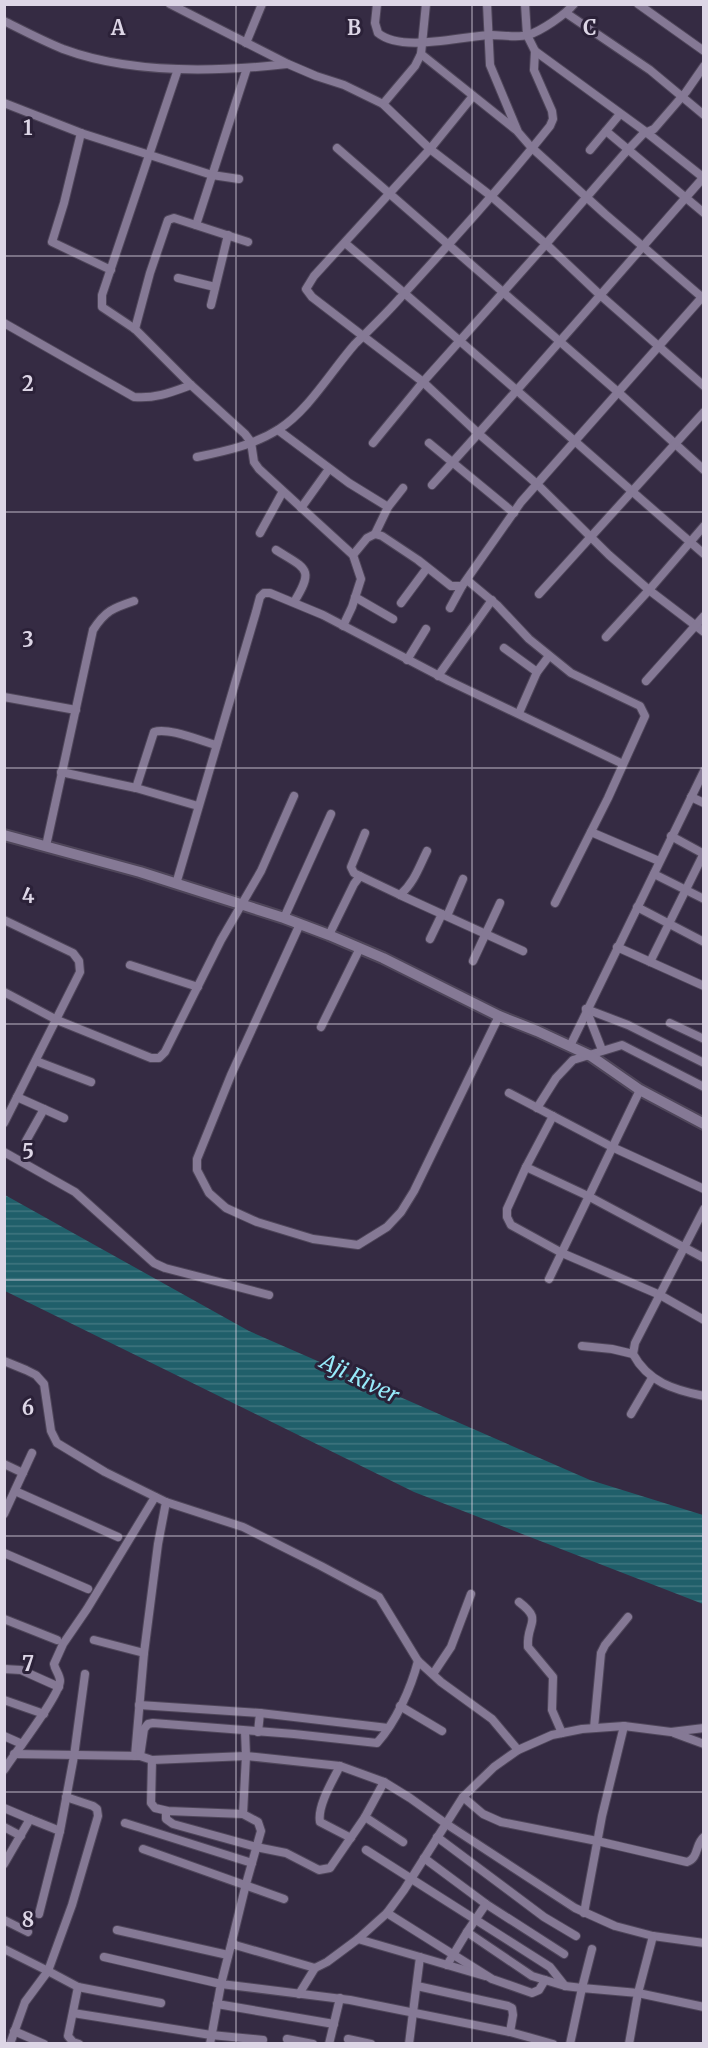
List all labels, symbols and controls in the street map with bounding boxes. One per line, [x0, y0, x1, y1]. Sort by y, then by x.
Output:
text: A [110, 15, 126, 40]
text: B [347, 15, 361, 40]
text: C [583, 15, 597, 40]
text: 1 [23, 115, 33, 140]
text: 2 [22, 371, 34, 396]
text: 3 [22, 627, 34, 652]
text: 4 [22, 883, 35, 908]
text: 5 [22, 1139, 34, 1164]
water label: Aji River [314, 1346, 405, 1409]
text: 6 [22, 1395, 34, 1420]
text: 7 [22, 1651, 34, 1676]
text: 8 [22, 1907, 34, 1932]

